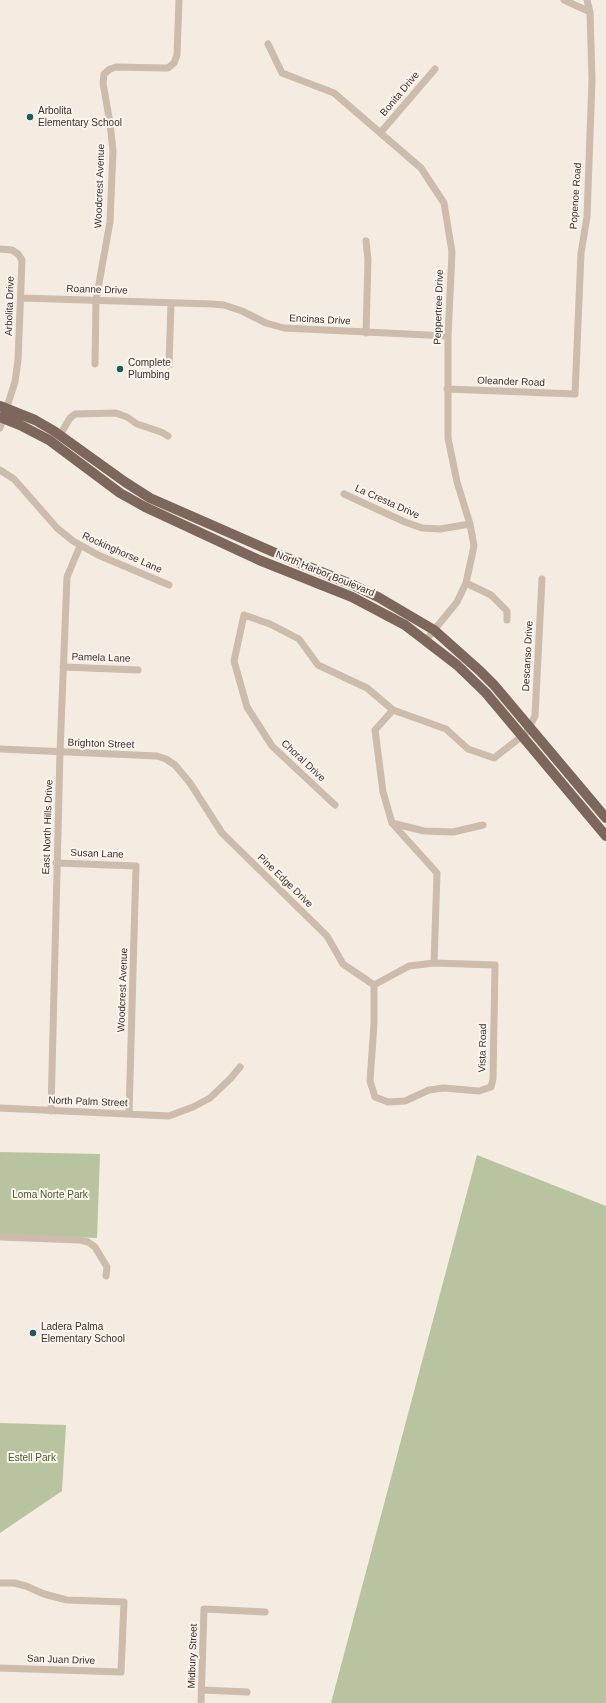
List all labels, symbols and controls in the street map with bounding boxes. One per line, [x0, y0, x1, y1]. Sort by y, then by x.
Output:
street label: Bonita Drive [378, 69, 422, 119]
place label: Arbolita Elementary School [38, 105, 122, 128]
marker: Arbolita Elementary School [25, 112, 35, 122]
street label: Woodcrest Avenue [93, 144, 107, 228]
street label: Popenoe Road [568, 162, 584, 230]
street label: Peppertree Drive [432, 269, 446, 345]
street label: Arbolita Drive [3, 276, 17, 336]
street label: Roanne Drive [66, 283, 128, 297]
street label: Encinas Drive [289, 312, 351, 328]
place label: Complete Plumbing [128, 357, 171, 380]
marker: Complete Plumbing [115, 364, 125, 374]
street label: Oleander Road [477, 375, 545, 389]
street label: La Cresta Drive [353, 482, 421, 522]
street label: Rockinghorse Lane [80, 530, 164, 576]
street label: North Harbor Boulevard [274, 549, 376, 599]
street label: Descanso Drive [520, 620, 536, 692]
street label: Pamela Lane [71, 651, 131, 665]
street label: Brighton Street [67, 737, 135, 751]
street label: Choral Drive [279, 738, 327, 784]
street label: East North Hills Drive [40, 779, 56, 875]
street label: Susan Lane [70, 847, 124, 861]
street label: Pine Edge Drive [255, 852, 315, 910]
street label: Woodcrest Avenue [116, 948, 130, 1032]
street label: Vista Road [477, 1024, 489, 1072]
street label: North Palm Street [48, 1095, 128, 1109]
park label: Loma Norte Park [12, 1189, 88, 1201]
place label: Ladera Palma Elementary School [41, 1321, 125, 1344]
marker: Ladera Palma Elementary School [28, 1328, 38, 1338]
park label: Estell Park [8, 1452, 56, 1464]
street label: Midbury Street [186, 1623, 200, 1689]
street label: San Juan Drive [27, 1653, 95, 1667]

